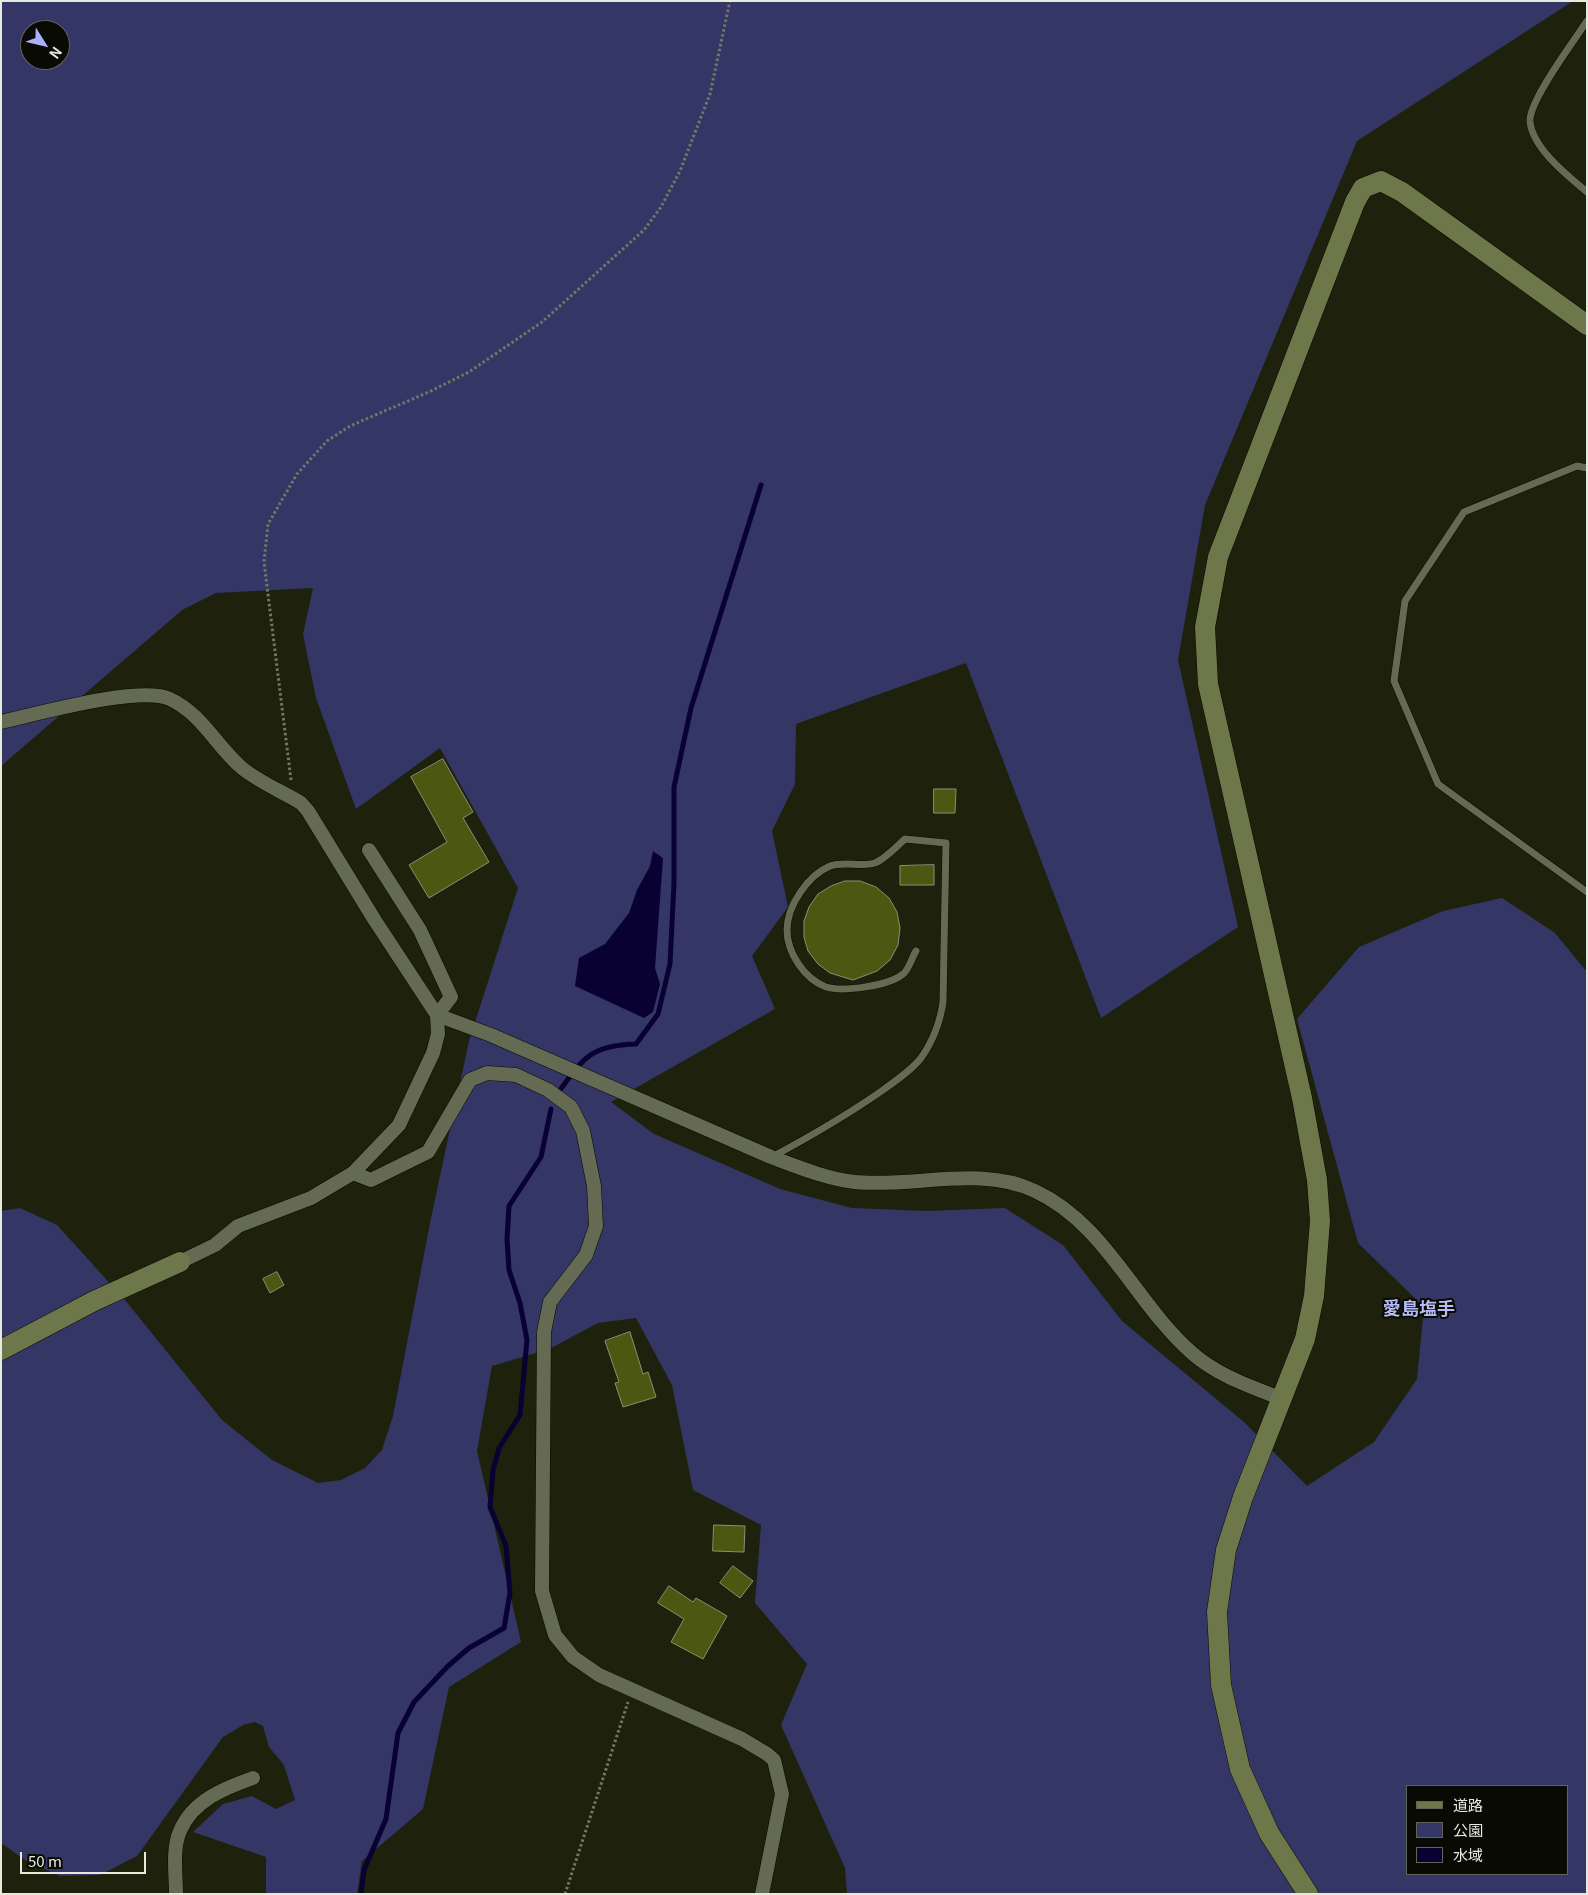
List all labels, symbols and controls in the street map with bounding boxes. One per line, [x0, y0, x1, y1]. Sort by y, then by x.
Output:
north arrow [20, 20, 70, 70]
text: N [45, 43, 68, 63]
district label: 愛島塩手 [1383, 1297, 1455, 1319]
legend [1406, 1785, 1568, 1875]
text: 道路 [1453, 1794, 1483, 1815]
text: 公園 [1453, 1819, 1483, 1840]
scale bar [22, 1842, 149, 1874]
text: 水域 [1453, 1844, 1483, 1865]
text: 50 m [28, 1850, 62, 1871]

